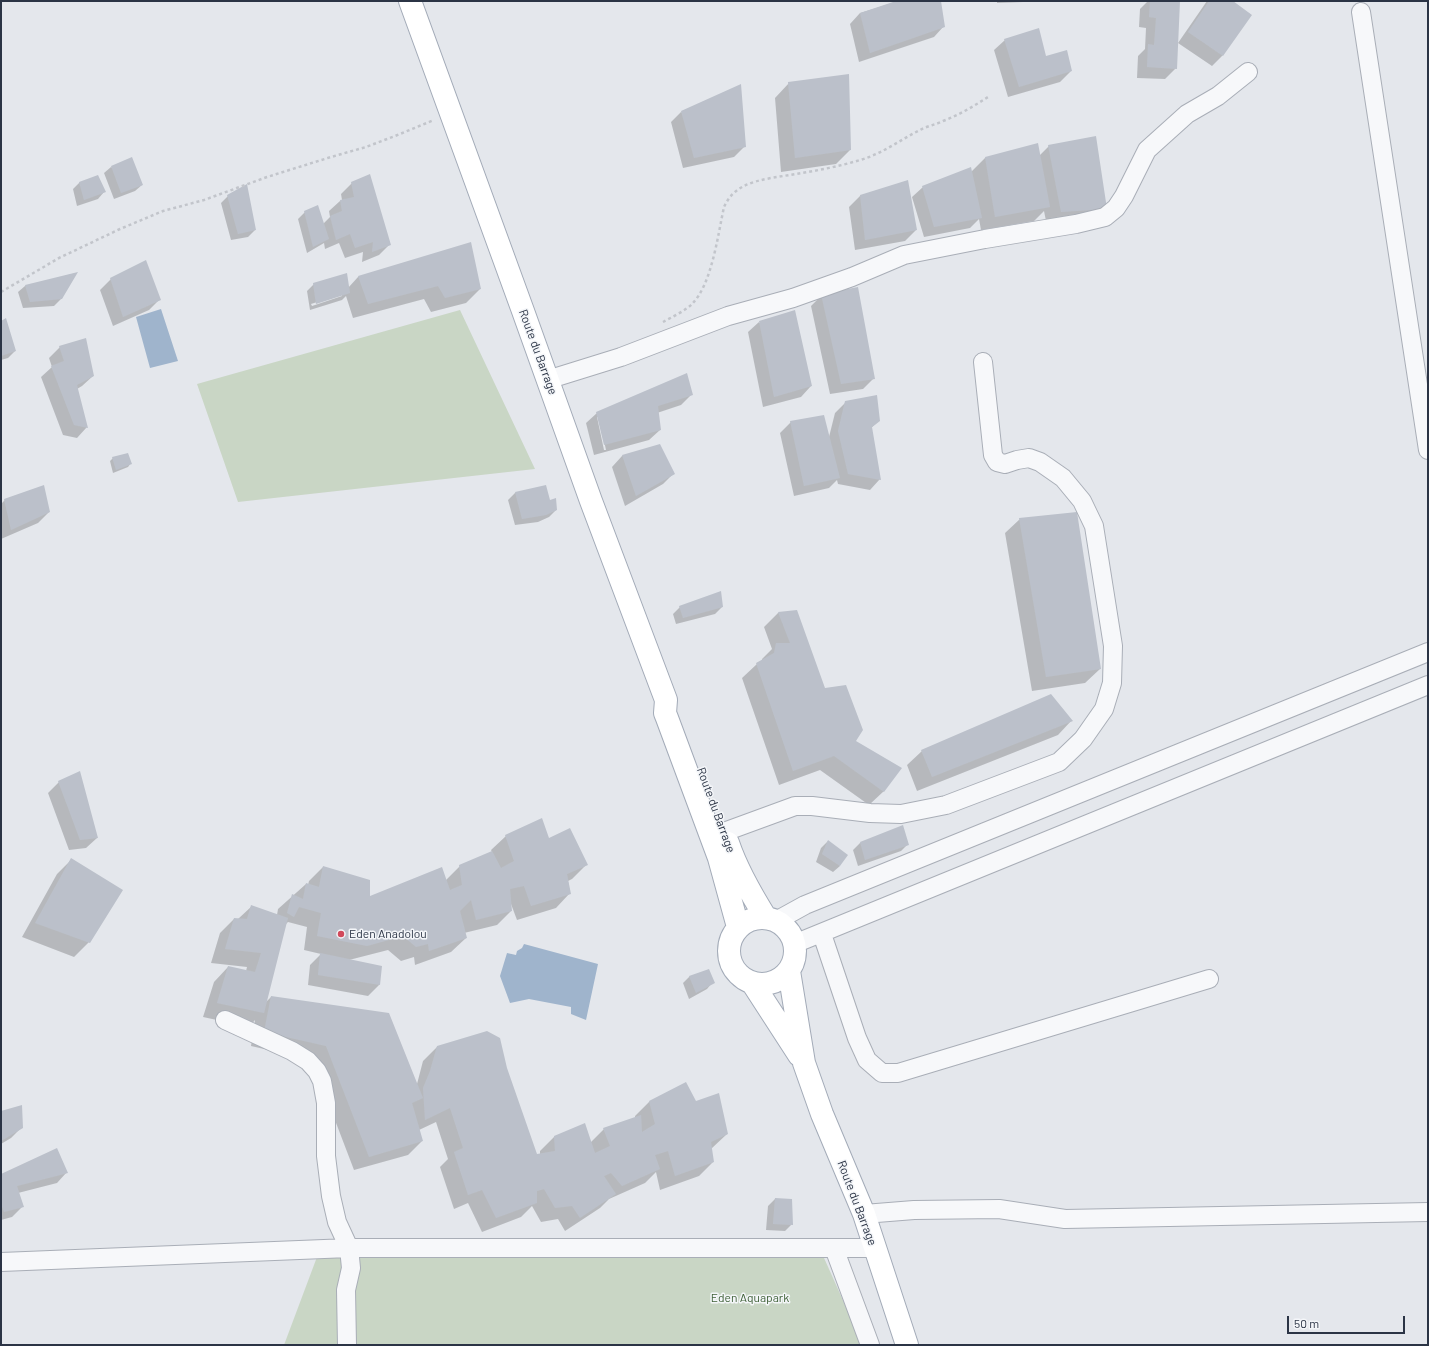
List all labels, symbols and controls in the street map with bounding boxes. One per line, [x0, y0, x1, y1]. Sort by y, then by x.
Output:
street label: Route du Barrage [516, 307, 560, 397]
street label: Route du Barrage [694, 765, 738, 855]
place label: Eden Anadolou [349, 927, 427, 941]
marker: Eden Anadolou [336, 929, 346, 939]
street label: Route du Barrage [834, 1158, 880, 1248]
park label: Eden Aquapark [711, 1291, 789, 1305]
scale bar [1289, 1308, 1407, 1334]
text: 50 m [1294, 1316, 1319, 1330]

